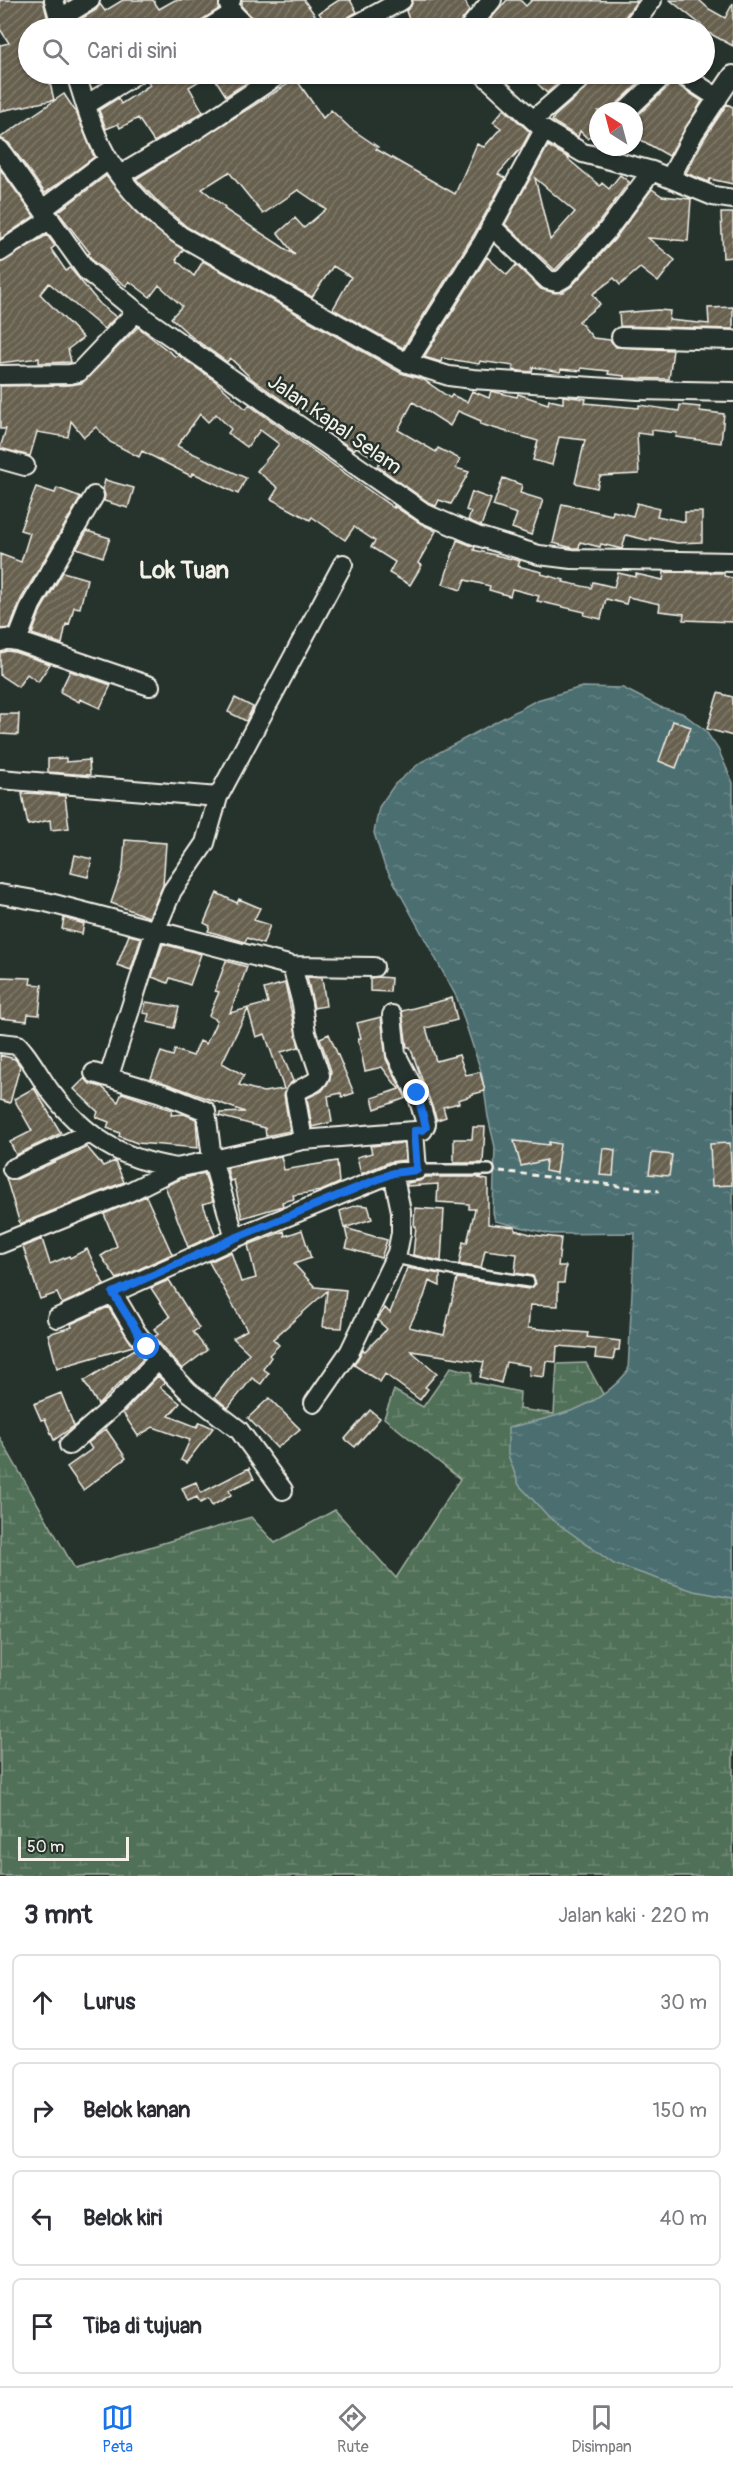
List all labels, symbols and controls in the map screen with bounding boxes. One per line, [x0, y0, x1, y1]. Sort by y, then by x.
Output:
search box [18, 18, 715, 84]
icon: search [39, 35, 72, 68]
text: Cari di sini [87, 37, 177, 65]
north arrow [589, 102, 643, 156]
street label: Jalan Kapal Selam [262, 368, 407, 481]
district label: Lok Tuan [139, 556, 229, 585]
route end [403, 1079, 429, 1105]
route start [133, 1333, 159, 1359]
scale bar [18, 1834, 129, 1862]
text: 50 m [27, 1837, 64, 1857]
text: 3 mnt [24, 1899, 92, 1931]
text: Jalan kaki · 220 m [558, 1903, 709, 1928]
icon: ahead [26, 1986, 59, 2019]
text: Lurus [83, 1988, 135, 2016]
text: 30 m [660, 1990, 707, 2015]
icon: right [26, 2094, 59, 2127]
text: Belok kanan [83, 2096, 191, 2124]
text: 150 m [653, 2098, 707, 2123]
icon: left [26, 2202, 59, 2235]
text: Belok kiri [83, 2204, 162, 2232]
text: 40 m [660, 2206, 707, 2231]
icon: arrive [26, 2310, 59, 2343]
text: Tiba di tujuan [83, 2312, 202, 2340]
tab: Peta [101, 2401, 134, 2457]
tab: Rute [336, 2401, 369, 2457]
tab: Disimpan [572, 2401, 632, 2457]

